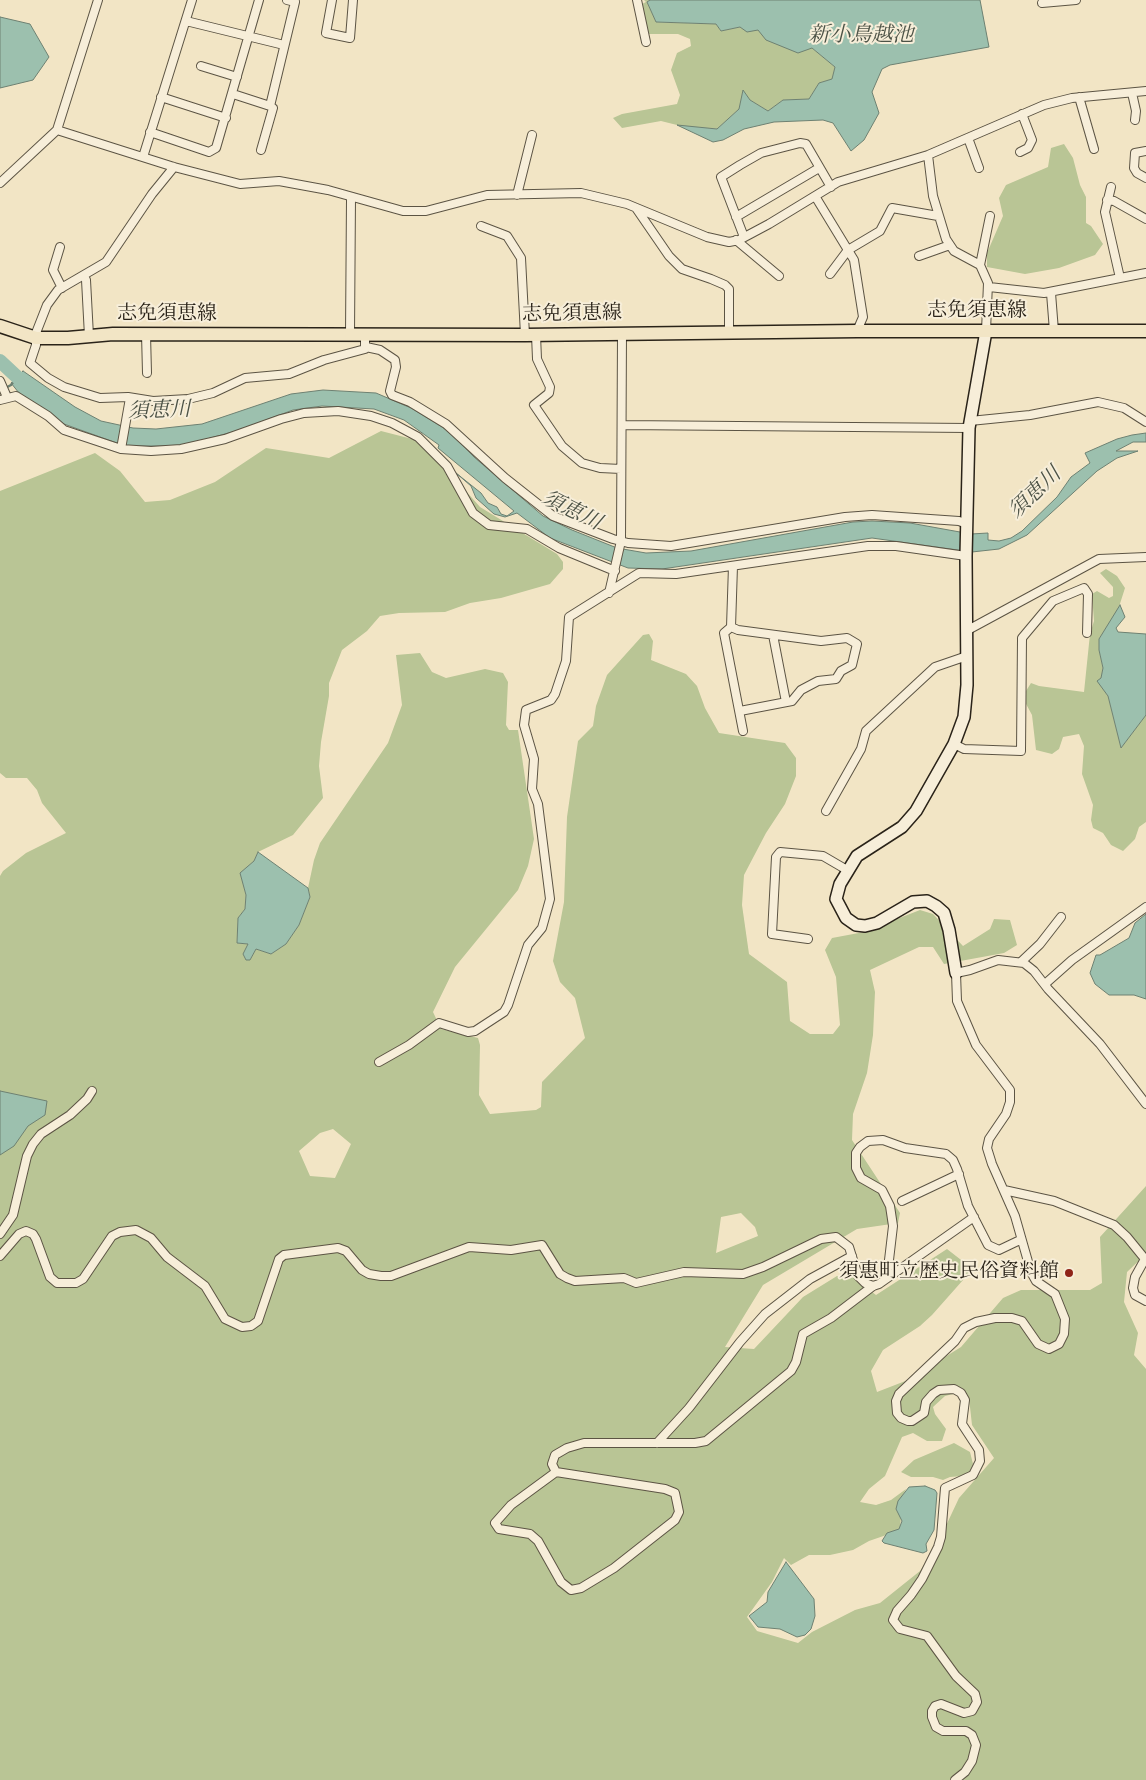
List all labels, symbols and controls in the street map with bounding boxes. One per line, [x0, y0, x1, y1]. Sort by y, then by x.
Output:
water label: 新小鳥越池 [809, 24, 913, 50]
street label: 志免須恵線 [927, 300, 1027, 324]
street label: 志免須恵線 [522, 302, 622, 328]
street label: 志免須恵線 [117, 303, 217, 327]
water label: 須恵川 [127, 398, 191, 426]
water label: 須恵川 [1005, 463, 1067, 525]
water label: 須恵川 [537, 487, 605, 537]
place label: 須惠町立歴史民俗資料館 [839, 1261, 1059, 1285]
marker: 須惠町立歴史民俗資料館 [1063, 1267, 1075, 1279]

